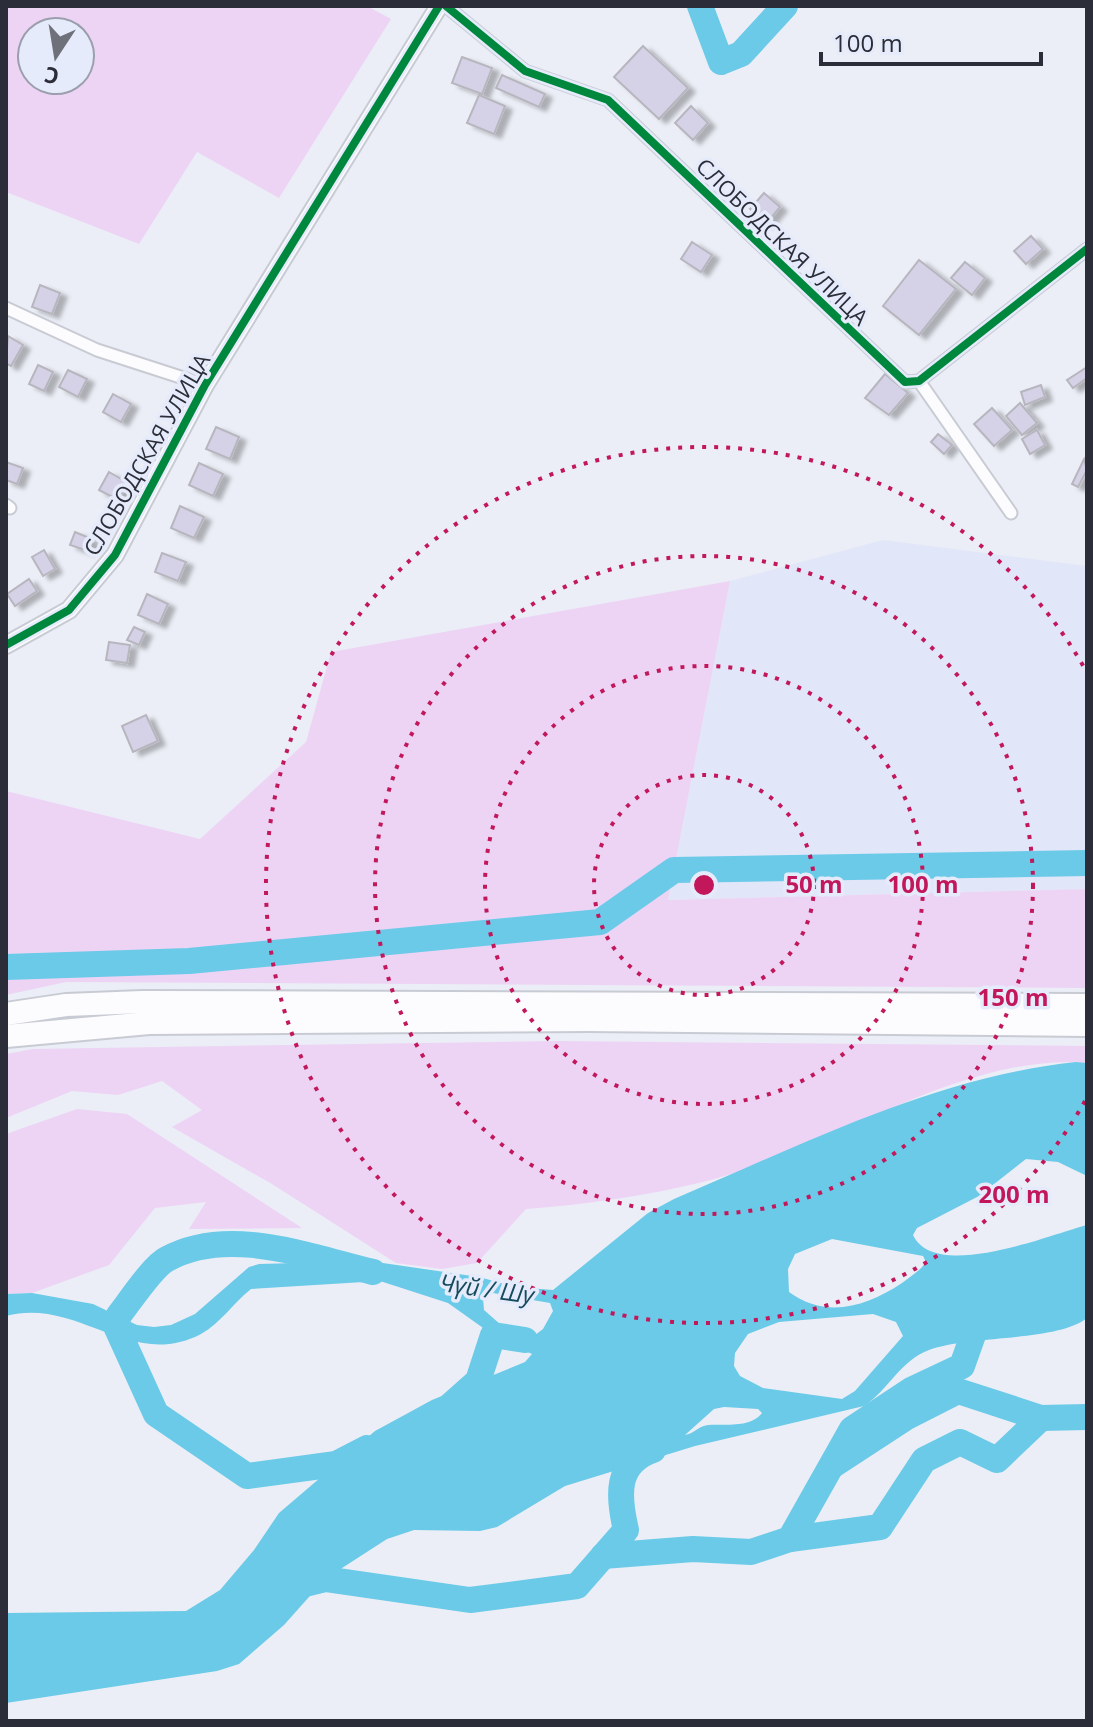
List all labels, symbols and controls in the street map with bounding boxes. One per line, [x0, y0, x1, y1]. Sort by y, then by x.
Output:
north arrow [16, 16, 96, 96]
scale bar [821, 16, 1041, 66]
text: 100 m [833, 26, 903, 59]
text: С [42, 60, 62, 93]
street label: СЛОБОДСКАЯ УЛИЦА [690, 151, 876, 331]
street label: СЛОБОДСКАЯ УЛИЦА [76, 347, 216, 561]
text: 50 m [785, 867, 843, 900]
text: 100 m [888, 867, 958, 900]
centre of rings [690, 871, 718, 899]
text: 150 m [978, 980, 1048, 1013]
text: 200 m [979, 1177, 1049, 1210]
water label: Чүй / Шу [438, 1265, 538, 1311]

